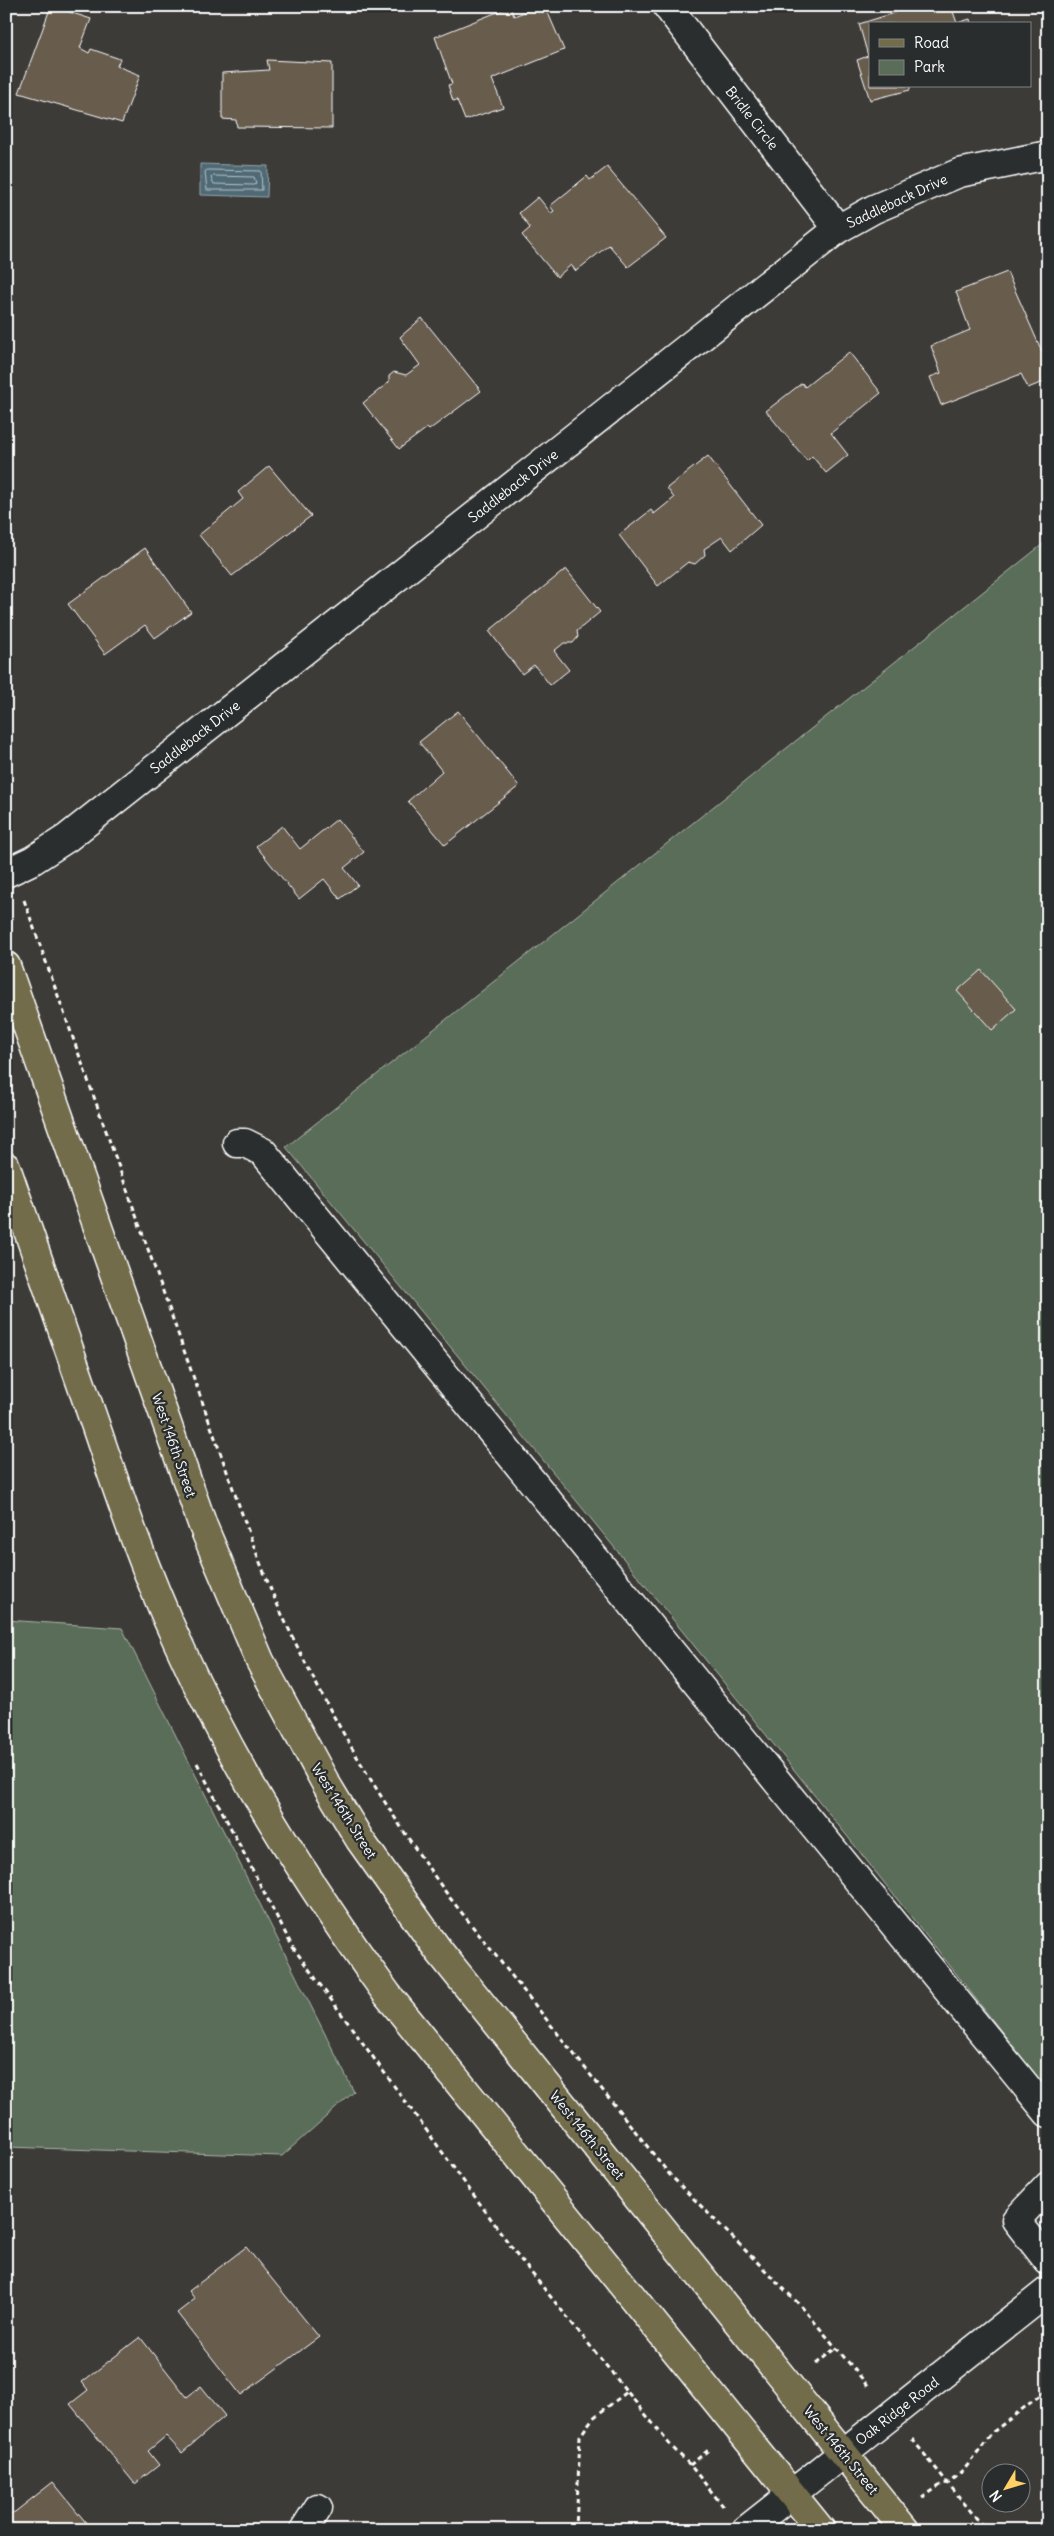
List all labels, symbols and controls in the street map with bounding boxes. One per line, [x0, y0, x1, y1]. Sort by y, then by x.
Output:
legend [869, 22, 1032, 88]
text: Road [914, 33, 949, 52]
text: Park [914, 57, 945, 76]
street label: Bridle Circle [722, 83, 782, 153]
street label: Saddleback Drive [844, 170, 950, 232]
street label: Saddleback Drive [464, 445, 562, 527]
street label: Saddleback Drive [146, 696, 244, 778]
street label: West 146th Street [148, 1390, 200, 1500]
street label: West 146th Street [307, 1760, 381, 1862]
street label: West 146th Street [546, 2087, 629, 2183]
street label: Oak Ridge Road [852, 2373, 942, 2449]
street label: West 146th Street [800, 2402, 883, 2498]
north arrow [982, 2464, 1032, 2514]
text: N [986, 2487, 1006, 2505]

